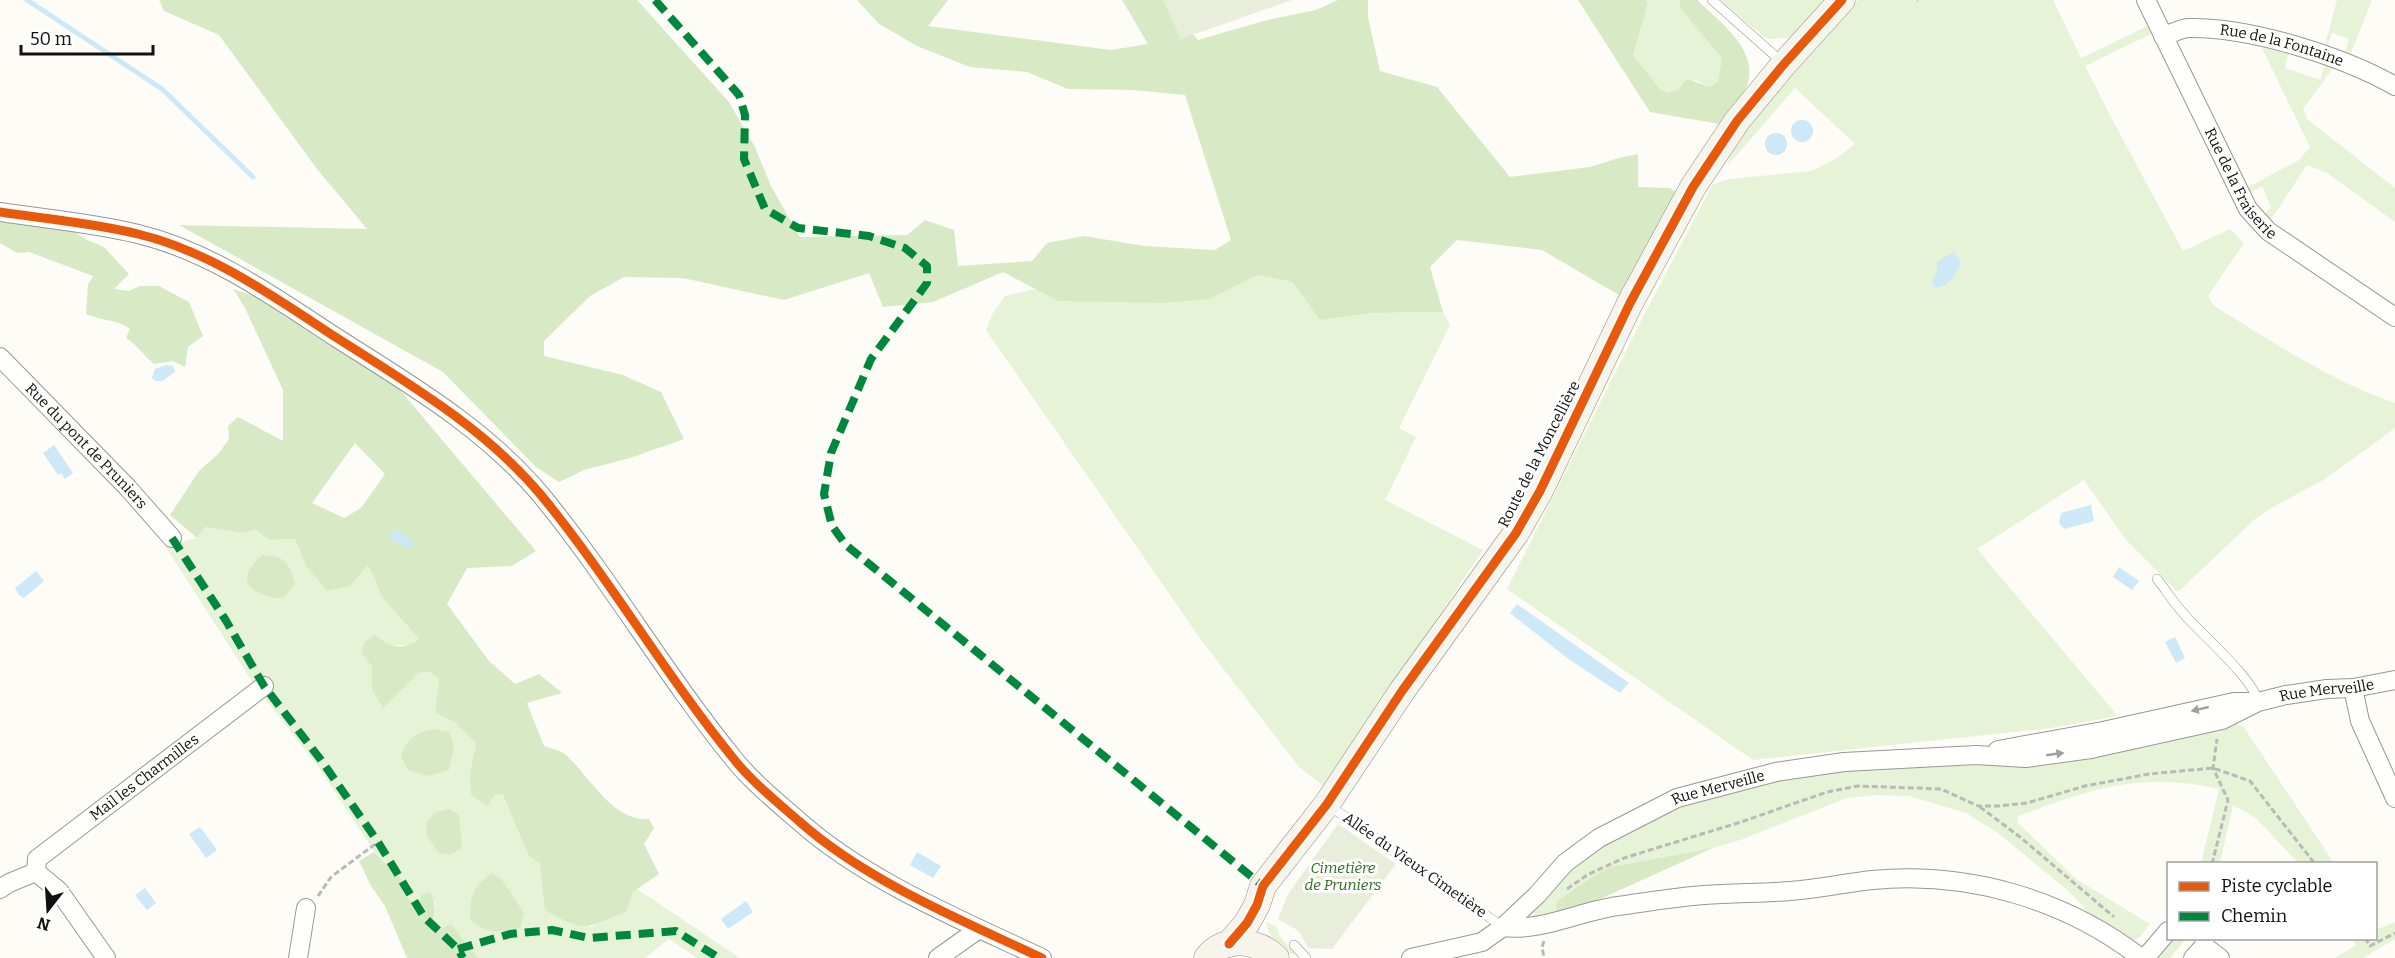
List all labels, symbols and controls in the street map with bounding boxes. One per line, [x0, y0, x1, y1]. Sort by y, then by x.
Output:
scale bar [21, 18, 153, 56]
street label: Rue de la Fontaine [2219, 21, 2346, 70]
text: 50 m [30, 28, 72, 50]
street label: Rue de la Fraiserie [2201, 125, 2280, 243]
street label: Route de la Moncellière [1494, 378, 1584, 530]
street label: Rue du pont de Pruniers [22, 379, 151, 512]
street label: Rue Merveille [2277, 675, 2376, 705]
one-way arrow [2190, 705, 2209, 714]
street label: Mail les Charmilles [86, 730, 202, 824]
one-way arrow [2046, 749, 2065, 758]
street label: Rue Merveille [1668, 766, 1766, 808]
street label: Allée du Vieux Cimetière [1340, 808, 1490, 922]
park label: Cimetière de Pruniers [1305, 859, 1381, 894]
legend [2167, 862, 2377, 940]
text: Piste cyclable [2221, 875, 2332, 897]
north arrow [18, 880, 78, 940]
text: Chemin [2221, 905, 2288, 927]
text: N [35, 913, 52, 935]

